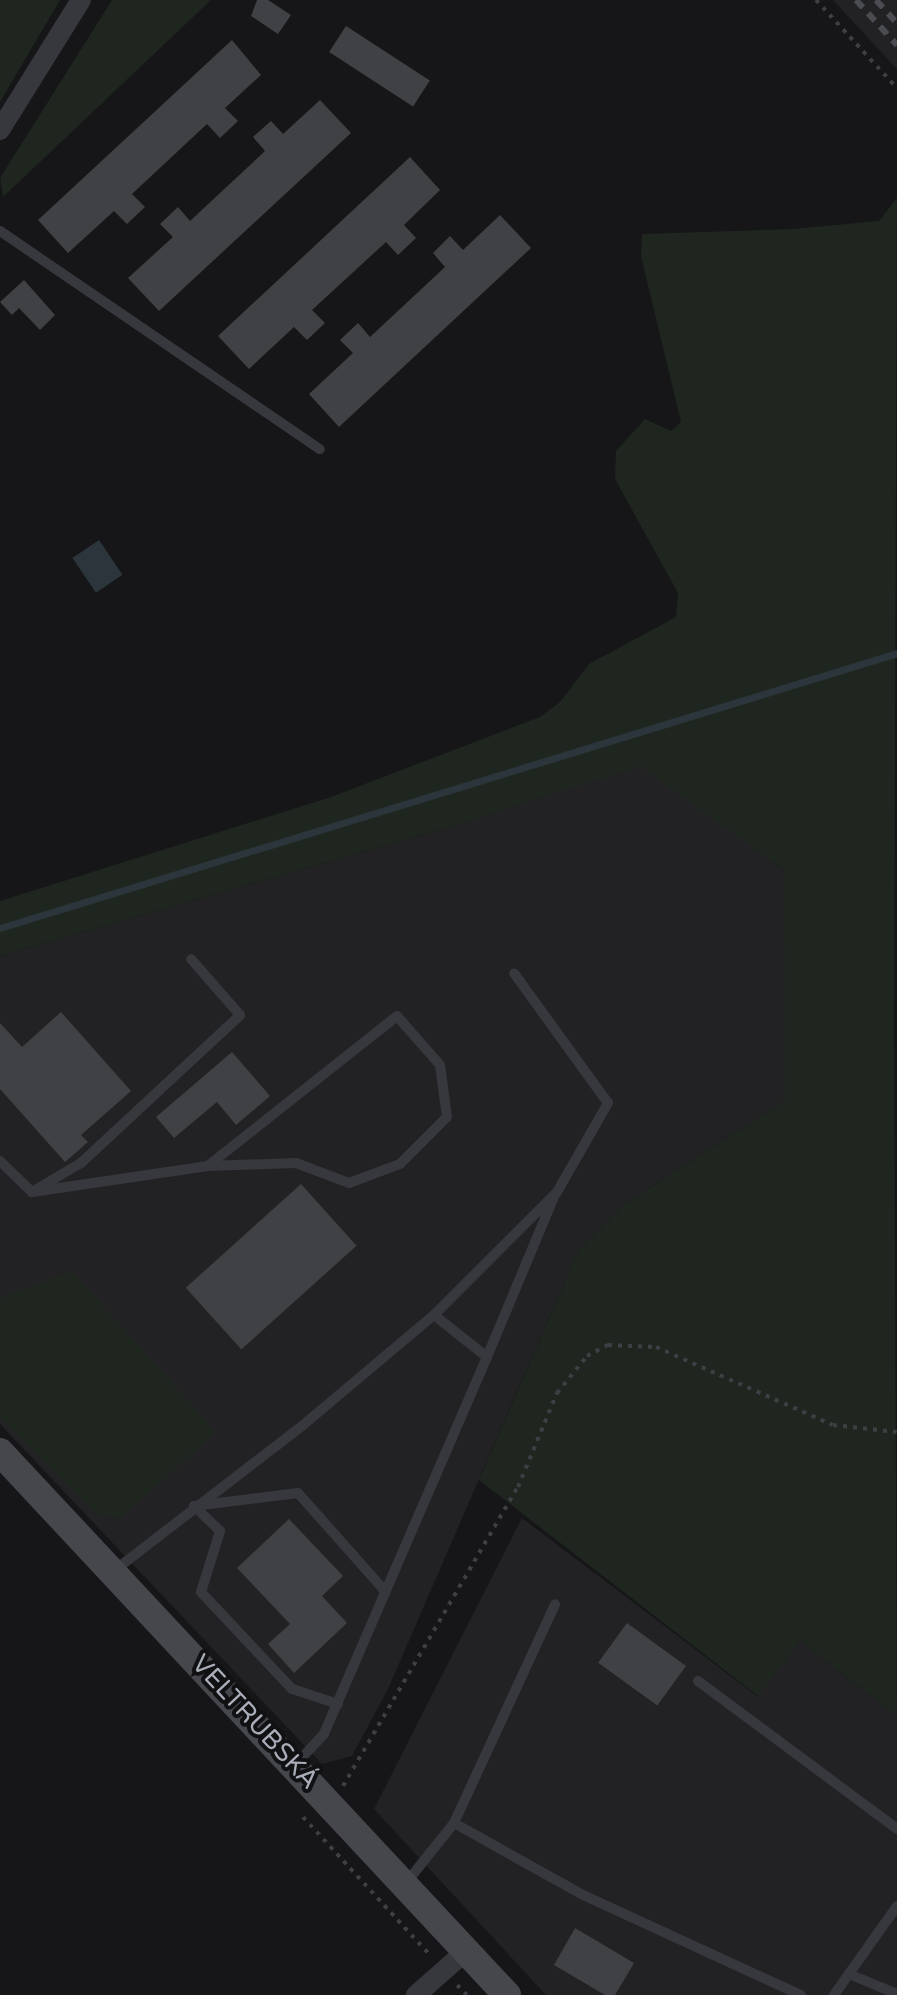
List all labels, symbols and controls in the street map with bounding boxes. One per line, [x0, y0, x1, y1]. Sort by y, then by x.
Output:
street label: VELTRUBSKÁ [185, 1648, 325, 1796]

